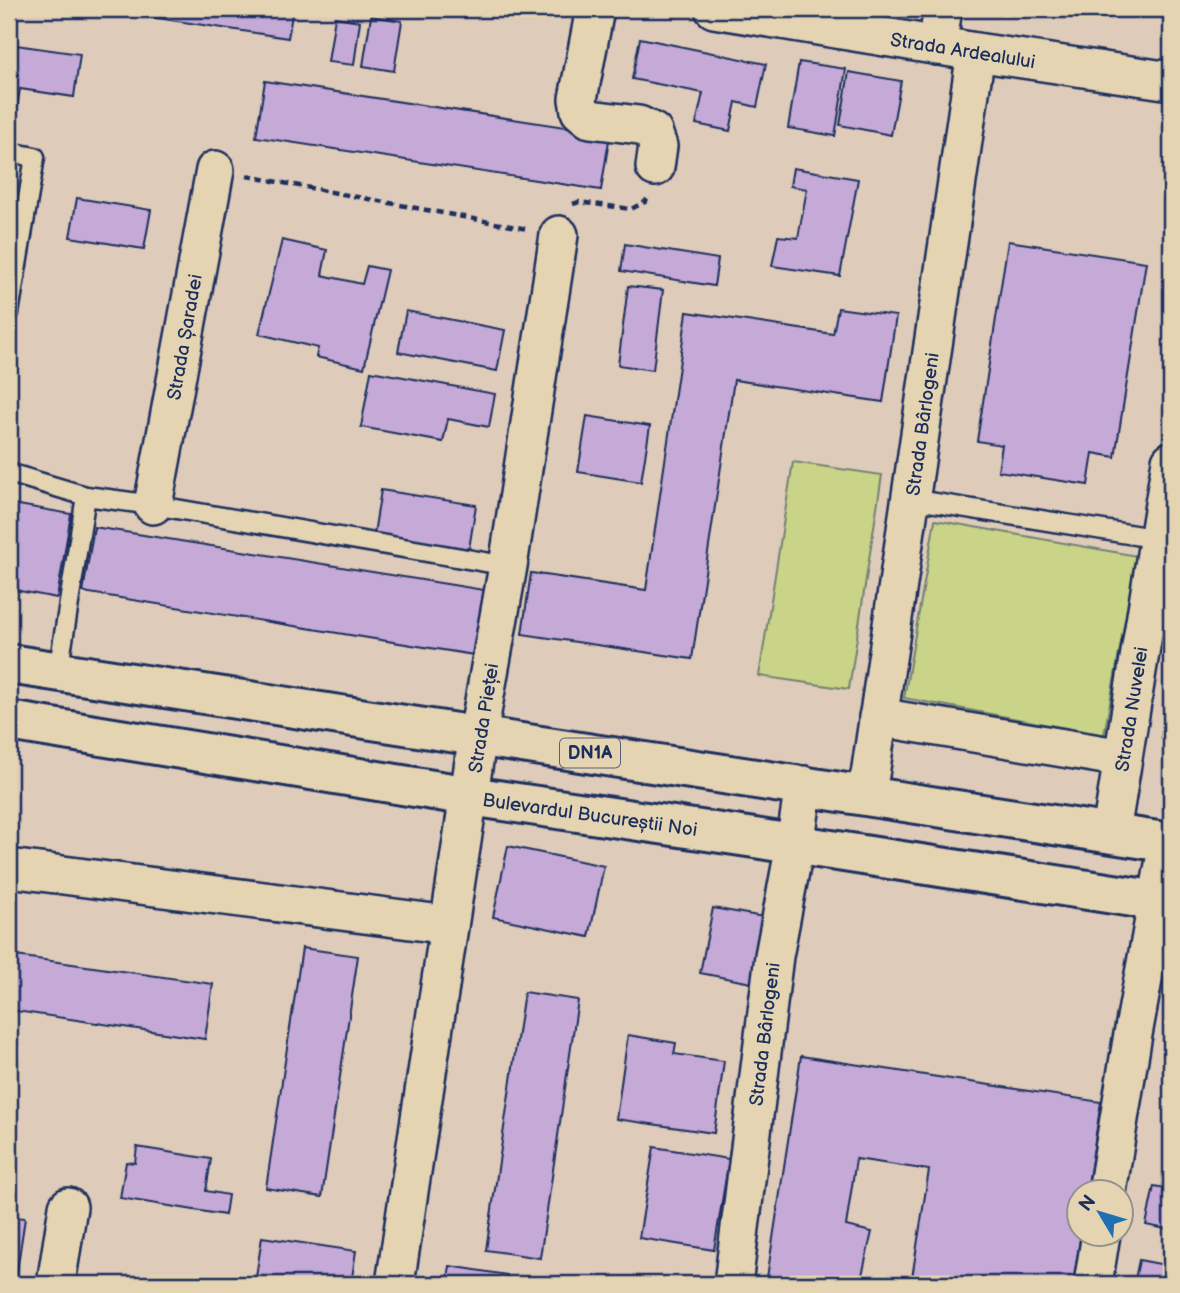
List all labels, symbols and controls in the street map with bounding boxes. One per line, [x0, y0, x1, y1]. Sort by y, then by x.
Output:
street label: Strada Ardealului [889, 29, 1037, 74]
street label: Strada Șaradei [163, 273, 208, 402]
street label: Strada Bârlogeni [902, 351, 945, 497]
street label: Strada Nuvelei [1111, 645, 1154, 773]
street label: Strada Pieței [464, 662, 504, 775]
road number: DN1A [560, 738, 620, 768]
street label: Bulevardul Bucureștii Noi [481, 789, 699, 842]
street label: Strada Bârlogeni [745, 961, 786, 1107]
north arrow [1064, 1178, 1134, 1248]
text: N [1074, 1191, 1101, 1216]

